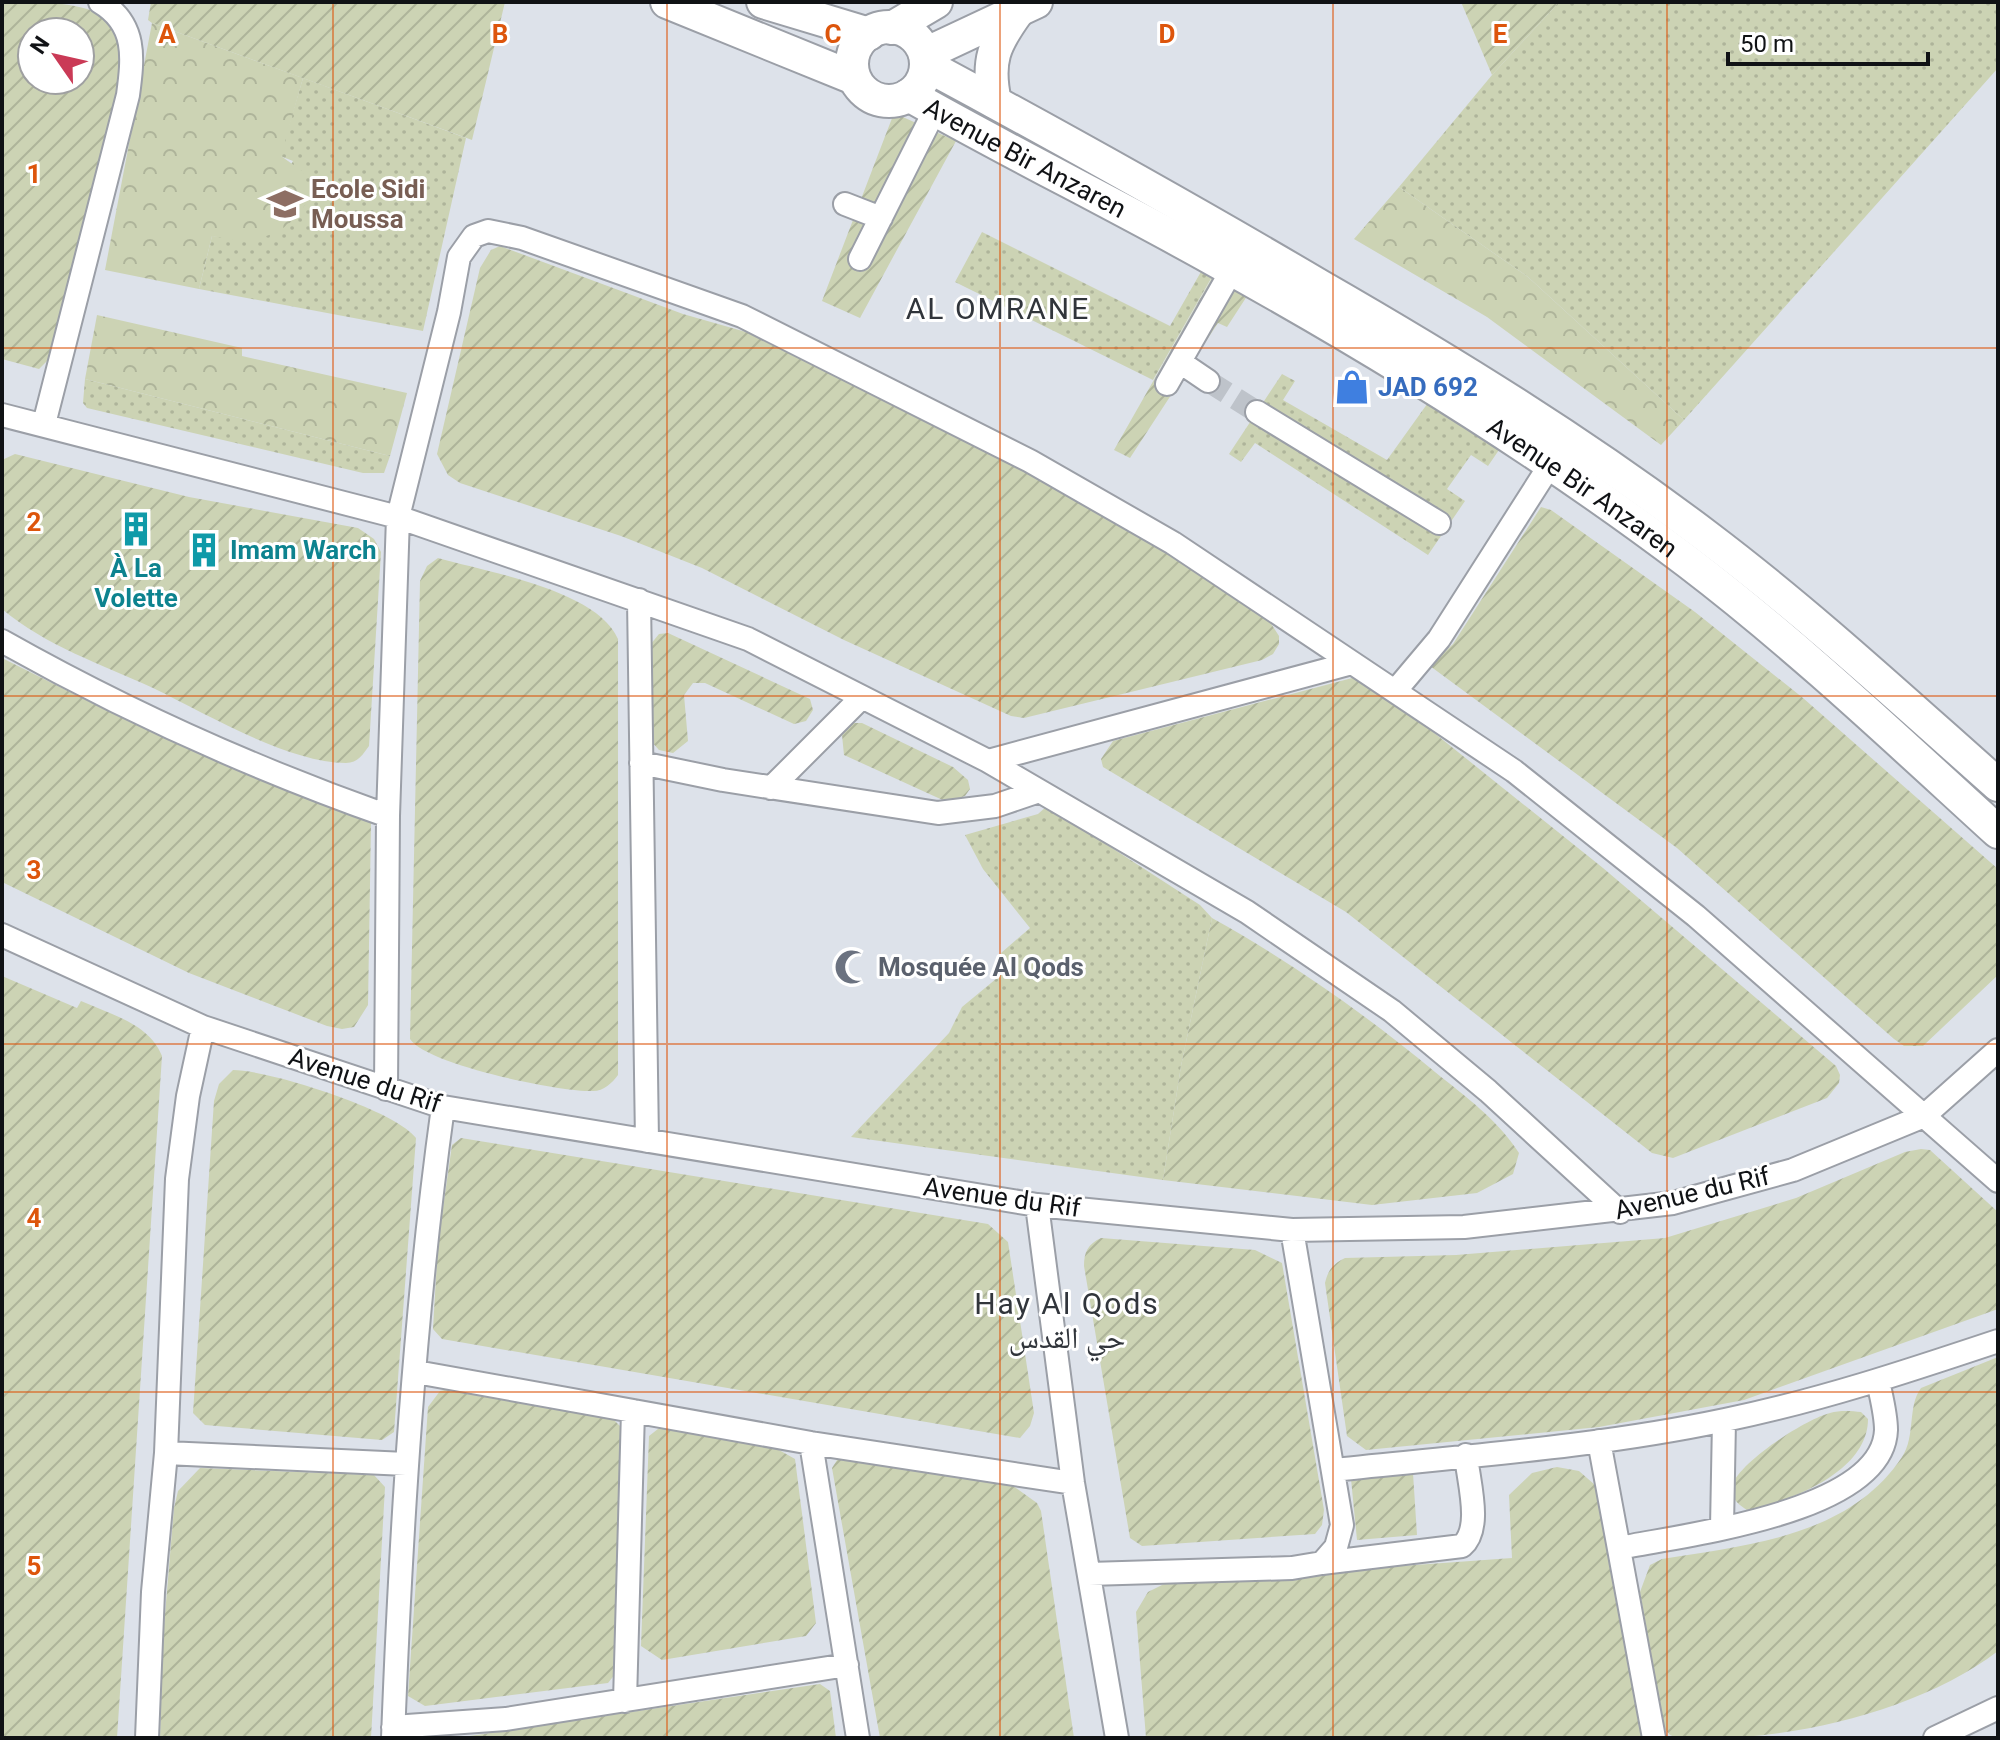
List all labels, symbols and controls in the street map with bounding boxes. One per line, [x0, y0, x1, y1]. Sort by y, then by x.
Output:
north arrow [16, 16, 96, 96]
scale bar [1728, 16, 1928, 66]
text: A [158, 19, 176, 49]
text: B [492, 19, 508, 49]
text: C [824, 19, 842, 49]
text: D [1159, 19, 1175, 49]
text: E [1493, 19, 1508, 49]
text: 50 m [1740, 30, 1794, 58]
text: N [25, 32, 55, 59]
street label: Avenue Bir Anzaren [919, 92, 1131, 224]
text: 1 [27, 159, 41, 189]
place label: Ecole Sidi Moussa [311, 174, 425, 234]
school or university icon: Ecole Sidi Moussa [266, 185, 304, 223]
district label: AL OMRANE [906, 291, 1090, 326]
shop icon: JAD 692 [1333, 368, 1371, 406]
place label: JAD 692 [1378, 372, 1478, 402]
street label: Avenue Bir Anzaren [1482, 411, 1683, 564]
text: 2 [27, 507, 41, 537]
building icon: À La Volette [117, 510, 155, 548]
building icon: Imam Warch [185, 531, 223, 569]
place label: Imam Warch [230, 535, 377, 565]
place label: À La Volette [94, 553, 178, 613]
text: 3 [27, 855, 41, 885]
mosque icon: Mosquée Al Qods [833, 948, 871, 986]
place label: Mosquée Al Qods [878, 952, 1084, 982]
street label: Avenue du Rif [285, 1041, 446, 1119]
street label: Avenue du Rif [1611, 1160, 1773, 1225]
street label: Avenue du Rif [922, 1171, 1083, 1223]
text: 4 [27, 1203, 42, 1233]
district label: Hay Al Qods حي القدس [974, 1286, 1160, 1361]
text: 5 [27, 1551, 41, 1581]

